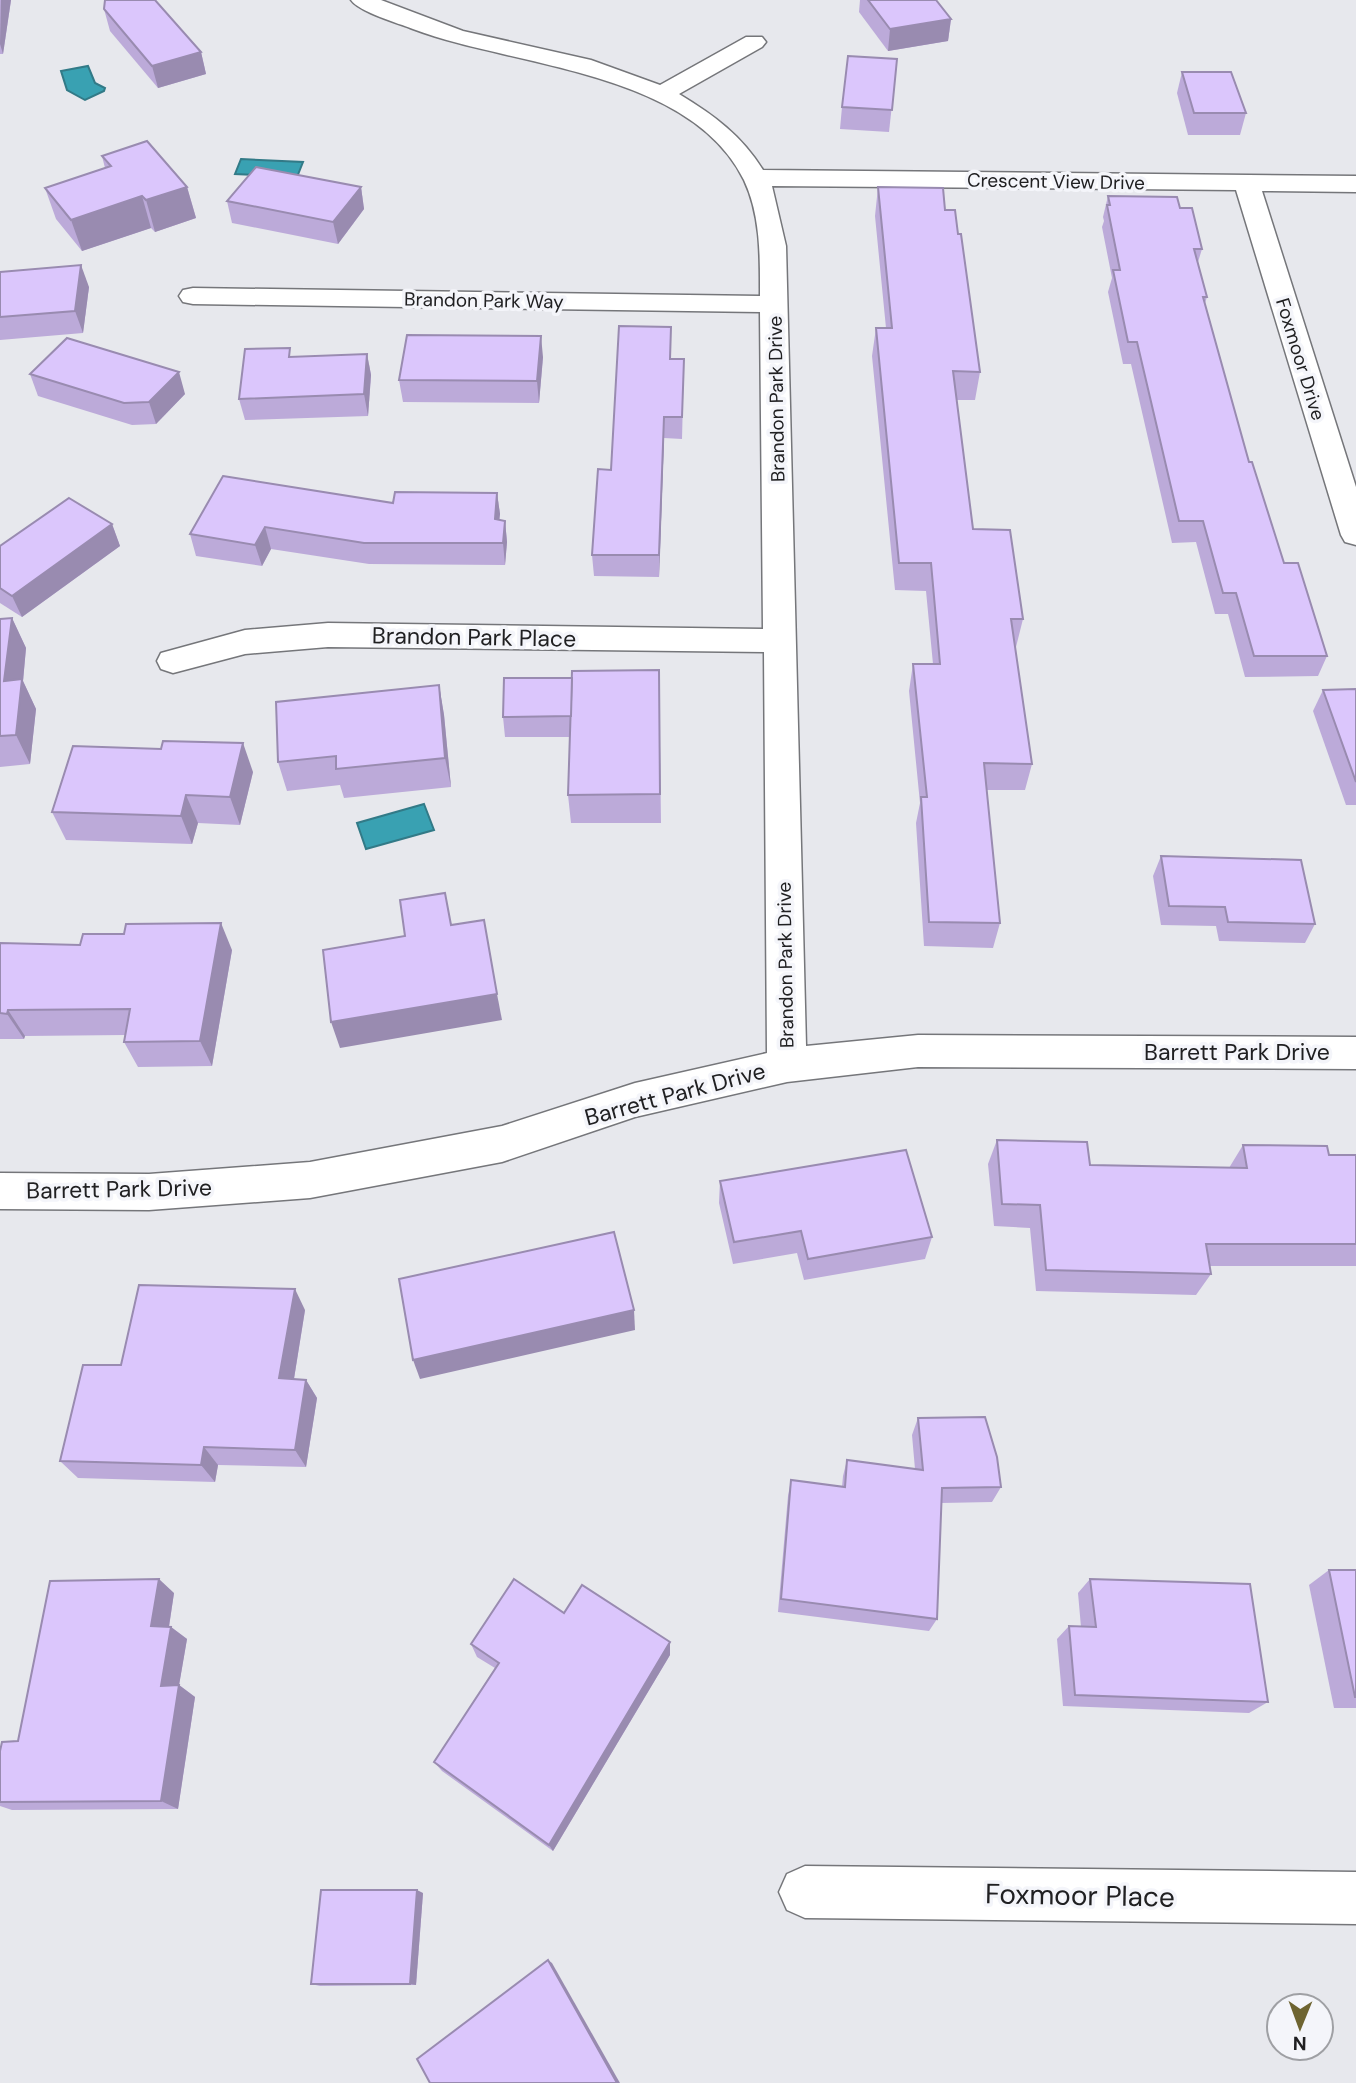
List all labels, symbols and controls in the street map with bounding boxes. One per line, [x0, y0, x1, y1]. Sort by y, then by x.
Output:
street label: Crescent View Drive [967, 167, 1145, 196]
street label: Brandon Park Way [404, 287, 564, 314]
street label: Foxmoor Drive [1270, 295, 1331, 423]
street label: Brandon Park Drive [763, 316, 790, 482]
street label: Brandon Park Place [372, 620, 576, 654]
street label: Brandon Park Drive [772, 882, 799, 1048]
street label: Barrett Park Drive [1144, 1037, 1330, 1067]
street label: Barrett Park Drive [581, 1055, 769, 1133]
street label: Barrett Park Drive [26, 1172, 212, 1206]
street label: Foxmoor Place [985, 1875, 1175, 1916]
north arrow [1265, 1992, 1335, 2062]
text: N [1293, 2031, 1307, 2056]

